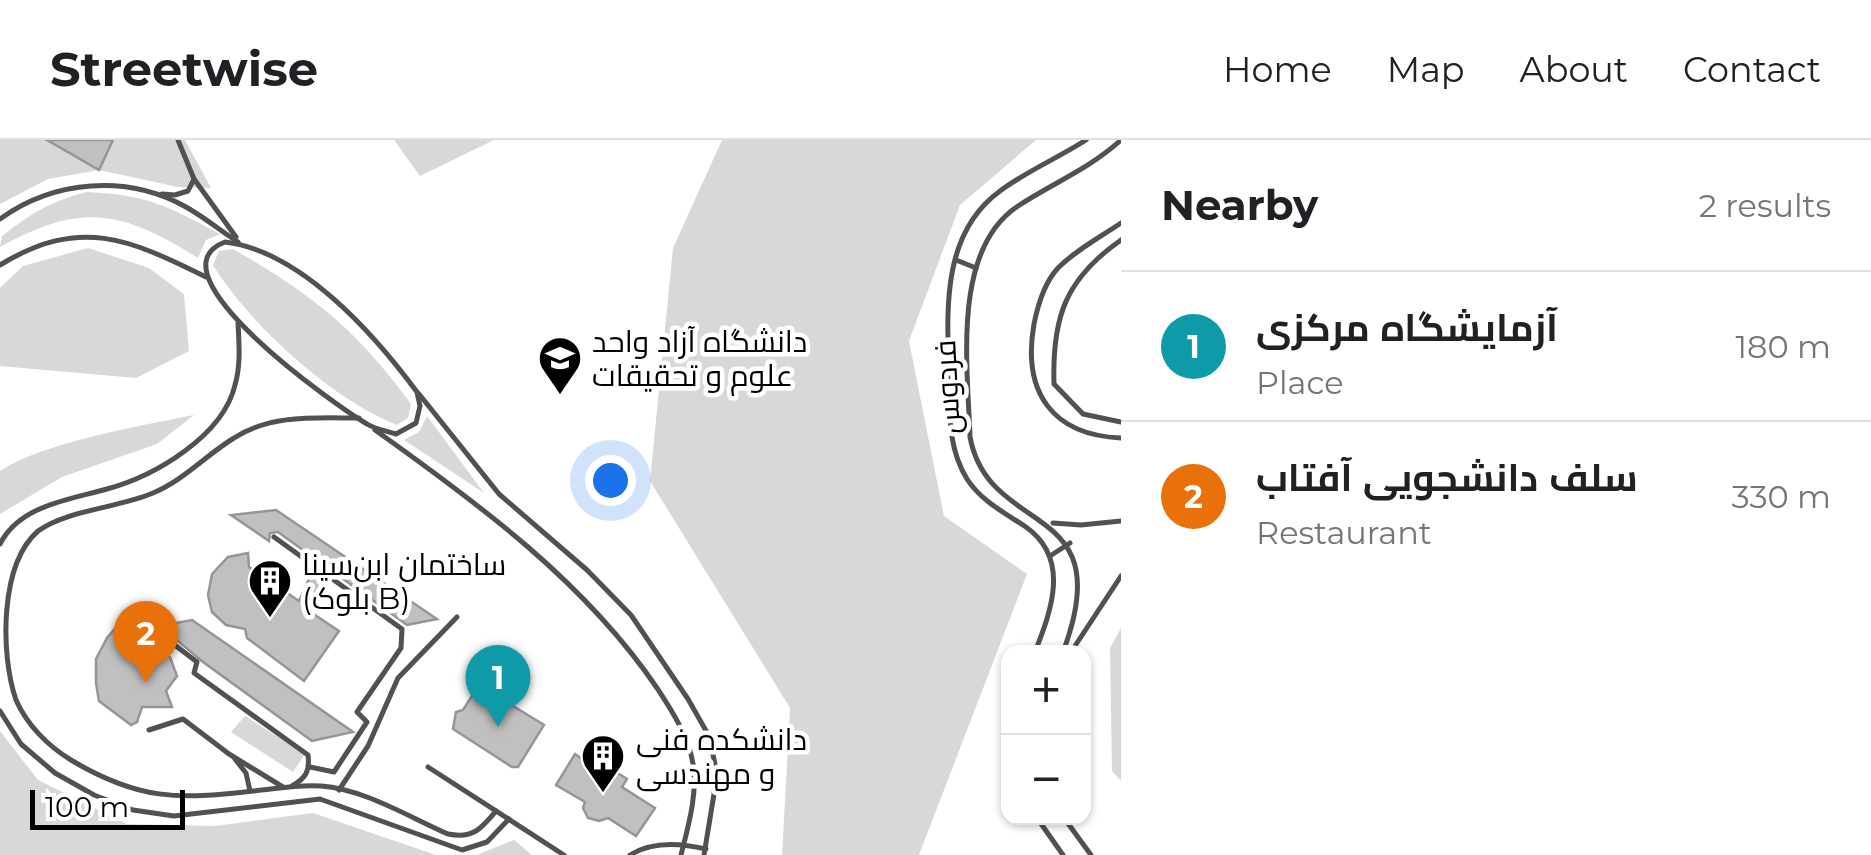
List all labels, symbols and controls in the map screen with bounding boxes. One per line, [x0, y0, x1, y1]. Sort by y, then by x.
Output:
text: Streetwise [50, 40, 318, 98]
text: Home [1223, 48, 1332, 91]
text: Map [1387, 48, 1465, 91]
text: About [1520, 48, 1628, 91]
text: Contact [1683, 48, 1821, 91]
text: Nearby [1161, 179, 1318, 231]
text: 2 results [1699, 186, 1831, 225]
text: آزمایشگاه مرکزی [1256, 304, 1558, 351]
place label: دانشگاه آزاد واحد علوم و تحقیقات [592, 323, 807, 396]
text: 1 [1187, 327, 1200, 366]
text: 180 m [1736, 327, 1831, 366]
school or university icon: دانشگاه آزاد واحد علوم و تحقیقات [537, 335, 583, 396]
street label: فردوس [926, 339, 968, 435]
text: Place [1256, 363, 1344, 402]
text: سلف دانشجویی آفتاب [1256, 454, 1638, 501]
your location [585, 455, 636, 506]
text: 2 [1184, 477, 1203, 516]
text: 330 m [1732, 477, 1831, 516]
text: Restaurant [1256, 513, 1432, 552]
place label: ساختمان ابن‌سینا (بلوک B) [302, 546, 506, 617]
building icon: ساختمان ابن‌سینا (بلوک B) [247, 558, 293, 619]
pin: 2 [114, 600, 178, 683]
pin: 1 [466, 644, 530, 727]
map controls [1001, 645, 1091, 825]
button: + [1001, 645, 1091, 735]
place label: دانشکده فنی و مهندسی [636, 721, 807, 792]
building icon: دانشکده فنی و مهندسی [580, 733, 626, 794]
button: − [1001, 735, 1091, 825]
scale bar [30, 785, 185, 830]
text: 100 m [45, 790, 129, 824]

